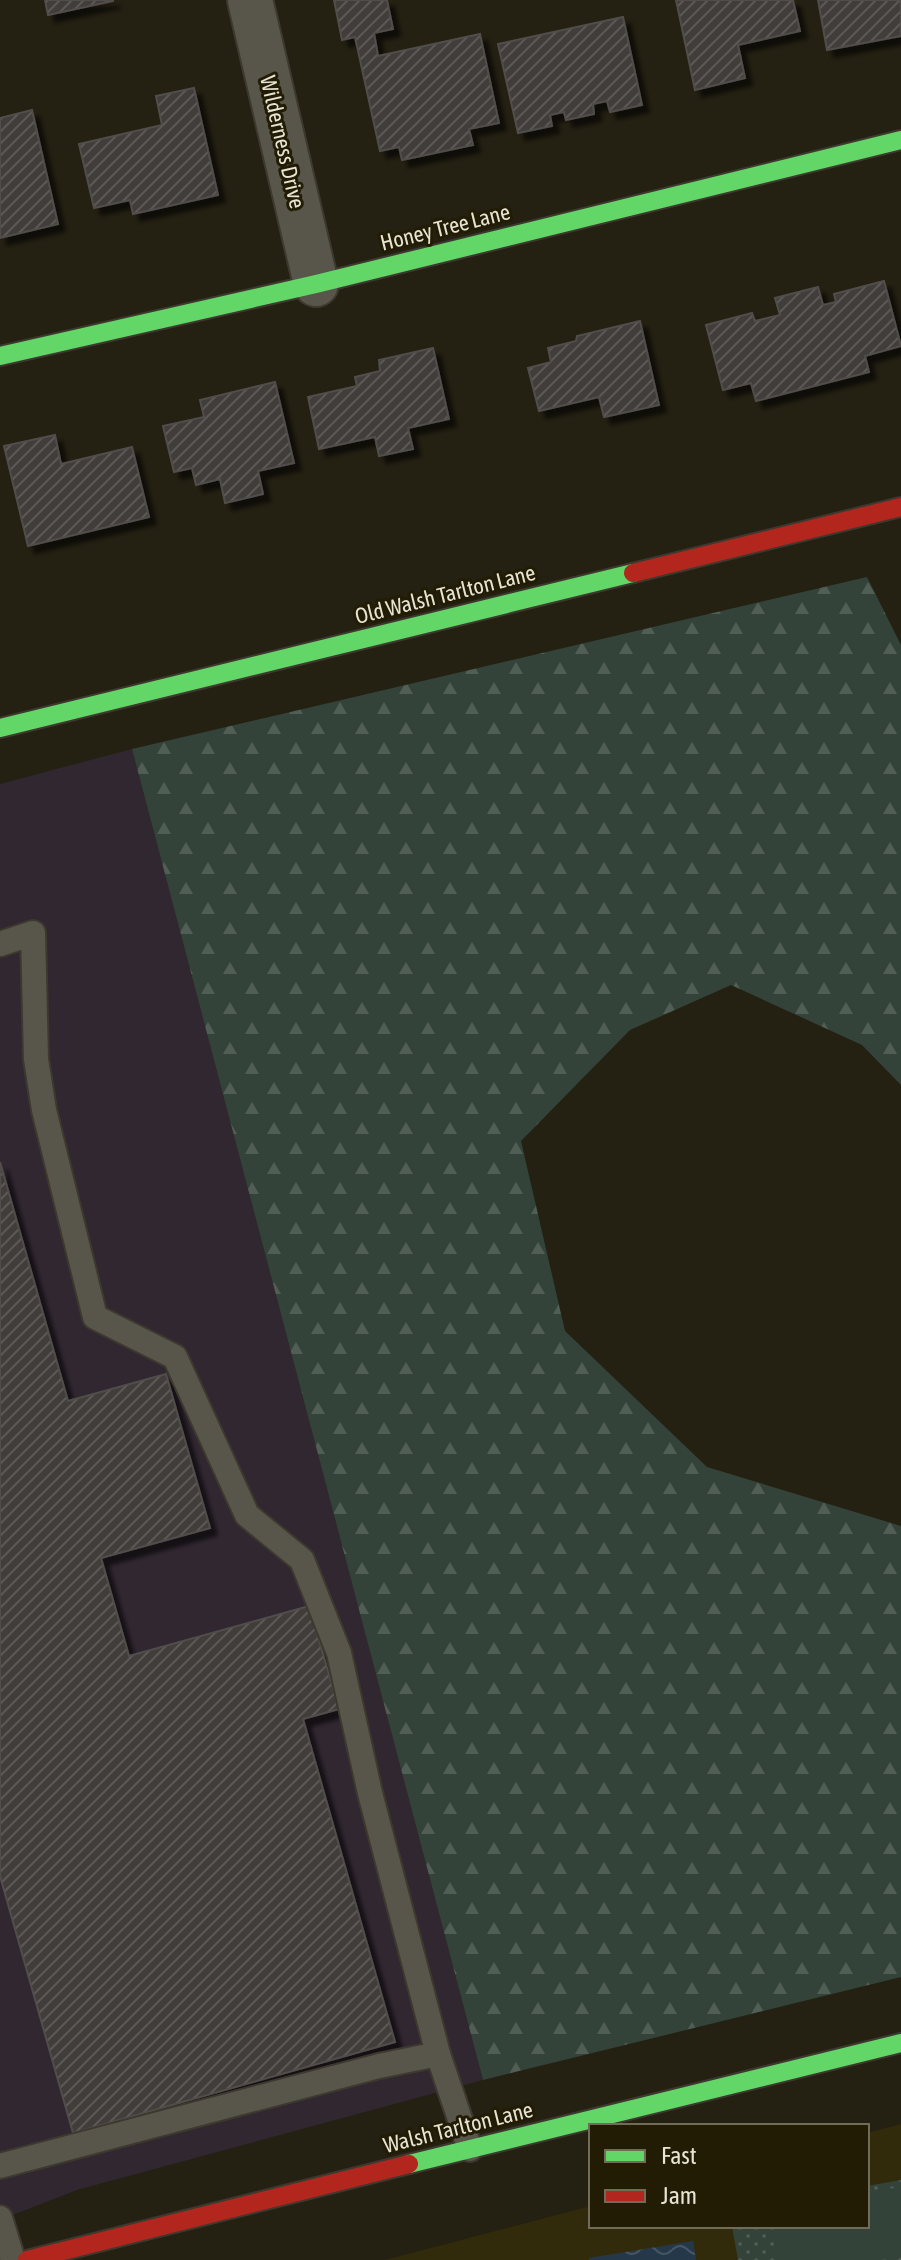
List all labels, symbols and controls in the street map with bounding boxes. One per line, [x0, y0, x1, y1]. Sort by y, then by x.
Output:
street label: Wilderness Drive [255, 73, 311, 211]
street label: Honey Tree Lane [377, 198, 513, 256]
street label: Old Walsh Tarlton Lane [352, 559, 538, 629]
street label: Walsh Tarlton Lane [381, 2096, 535, 2158]
legend [589, 2124, 869, 2228]
text: Fast [661, 2142, 697, 2169]
text: Jam [661, 2182, 697, 2209]

